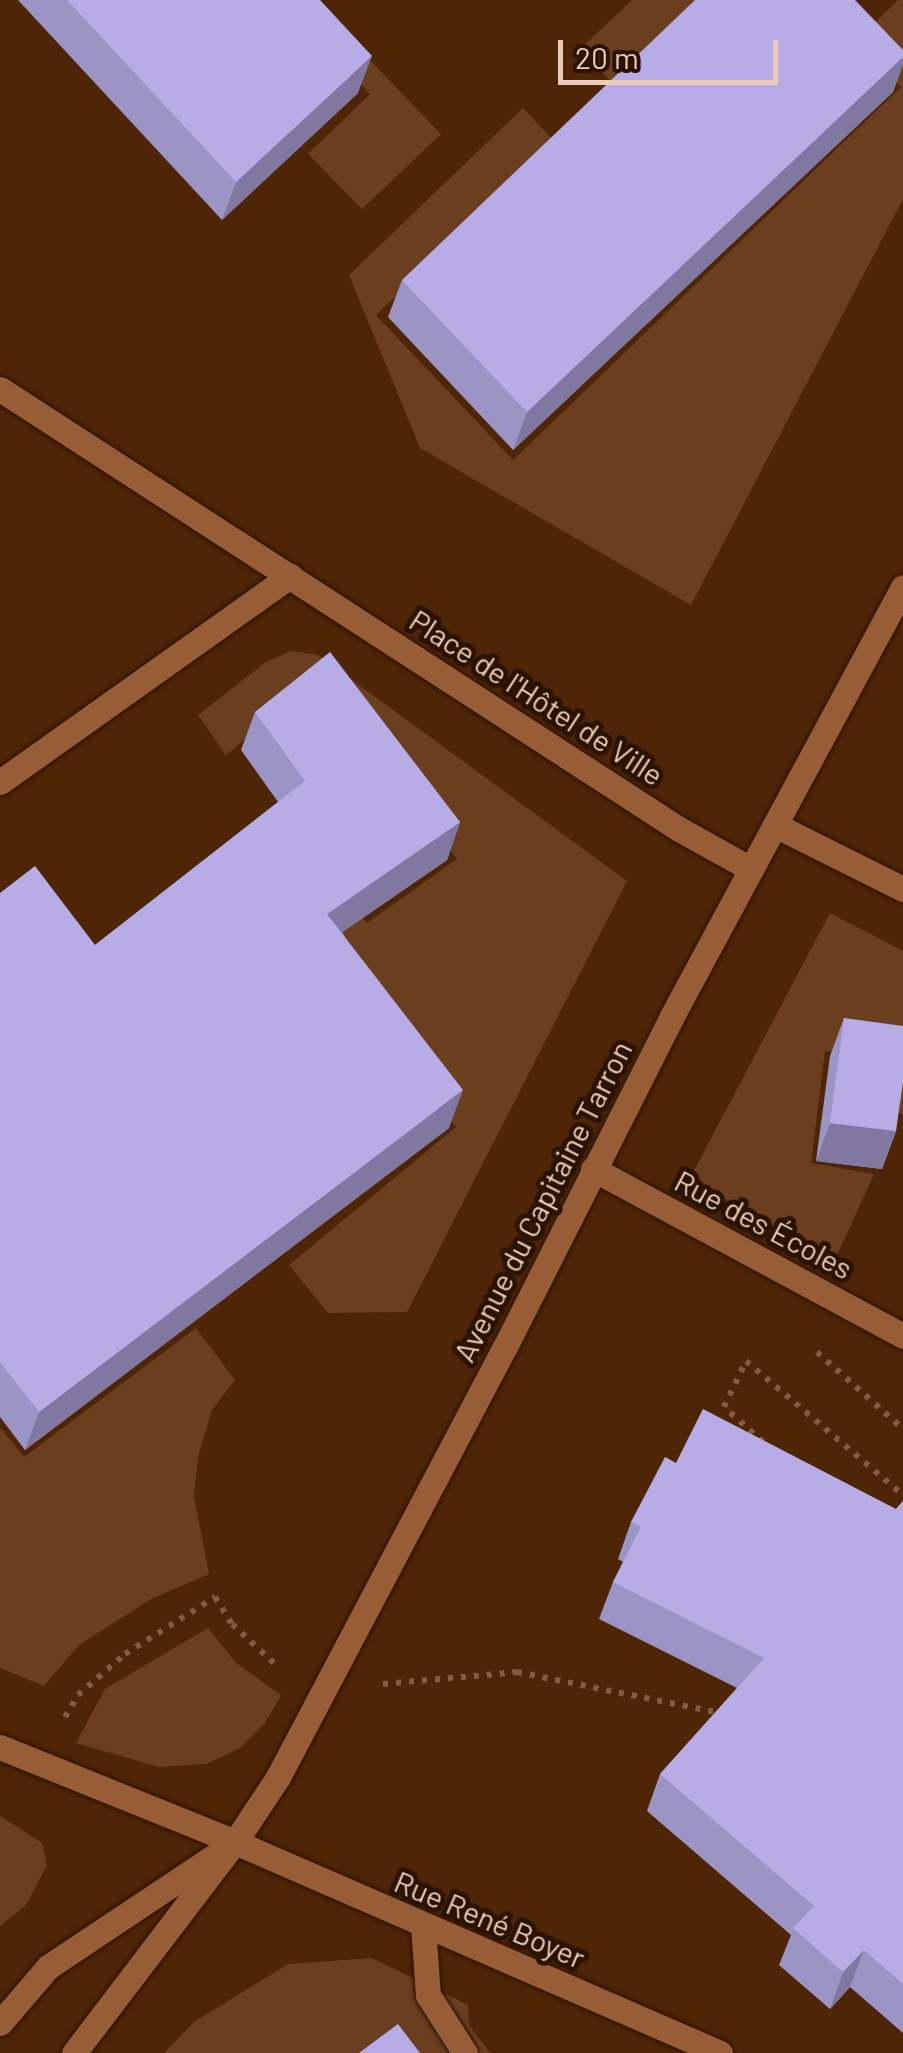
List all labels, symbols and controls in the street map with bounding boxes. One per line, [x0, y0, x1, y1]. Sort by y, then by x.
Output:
scale bar [563, 20, 783, 82]
text: 20 m [575, 39, 639, 75]
street label: Place de l'Hôtel de Ville [403, 602, 671, 792]
street label: Avenue du Capitaine Tarron [445, 1035, 639, 1367]
street label: Rue des Écoles [669, 1162, 859, 1286]
street label: Rue René Boyer [389, 1863, 591, 1975]

